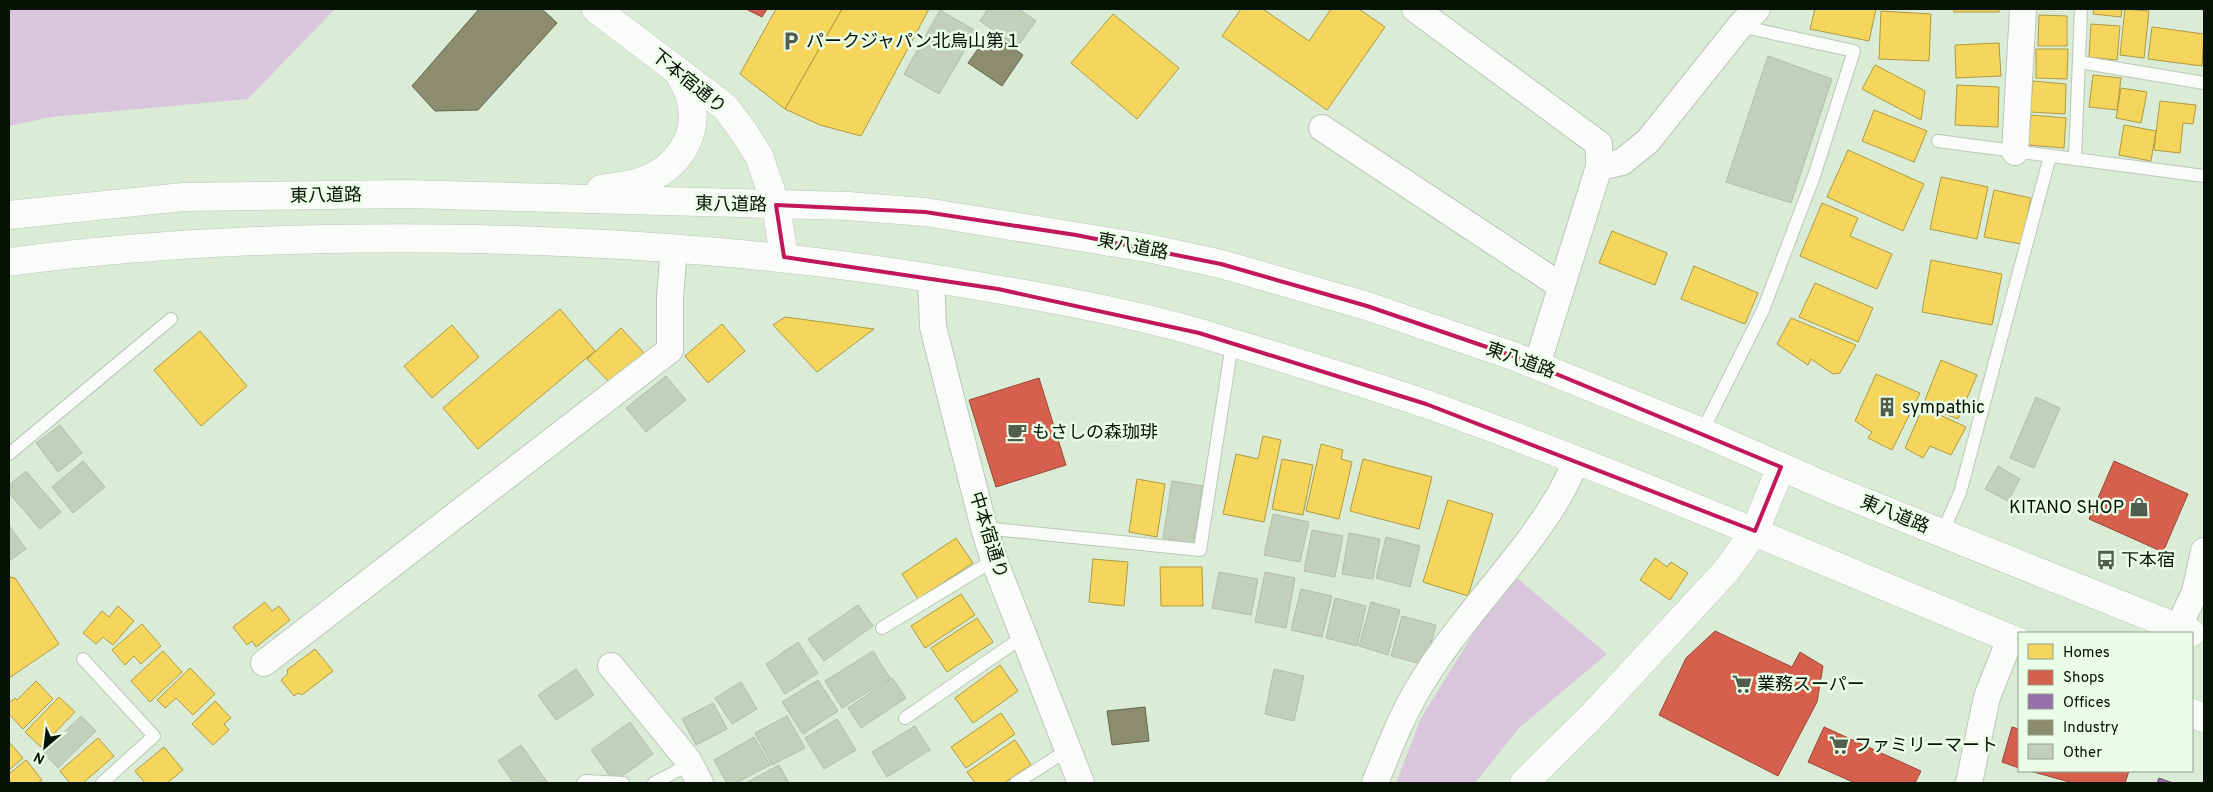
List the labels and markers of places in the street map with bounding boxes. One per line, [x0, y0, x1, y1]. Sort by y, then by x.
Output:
parking icon: パークジャパン北烏山第１ [780, 30, 802, 52]
place label: パークジャパン北烏山第１ [806, 31, 1022, 54]
building icon: sympathic [1876, 396, 1898, 418]
place label: sympathic [1902, 397, 1985, 420]
cafe icon: もさしの森珈琲 [1006, 421, 1028, 443]
place label: もさしの森珈琲 [1032, 422, 1158, 445]
shop icon: KITANO SHOP [2128, 496, 2150, 518]
place label: KITANO SHOP [2009, 497, 2124, 520]
bus stop icon: 下本宿 [2095, 549, 2117, 571]
place label: 下本宿 [2121, 550, 2175, 573]
supermarket icon: 業務スーパー [1731, 673, 1753, 695]
place label: 業務スーパー [1757, 674, 1865, 697]
supermarket icon: ファミリーマート [1828, 734, 1850, 756]
place label: ファミリーマート [1854, 735, 1998, 758]

